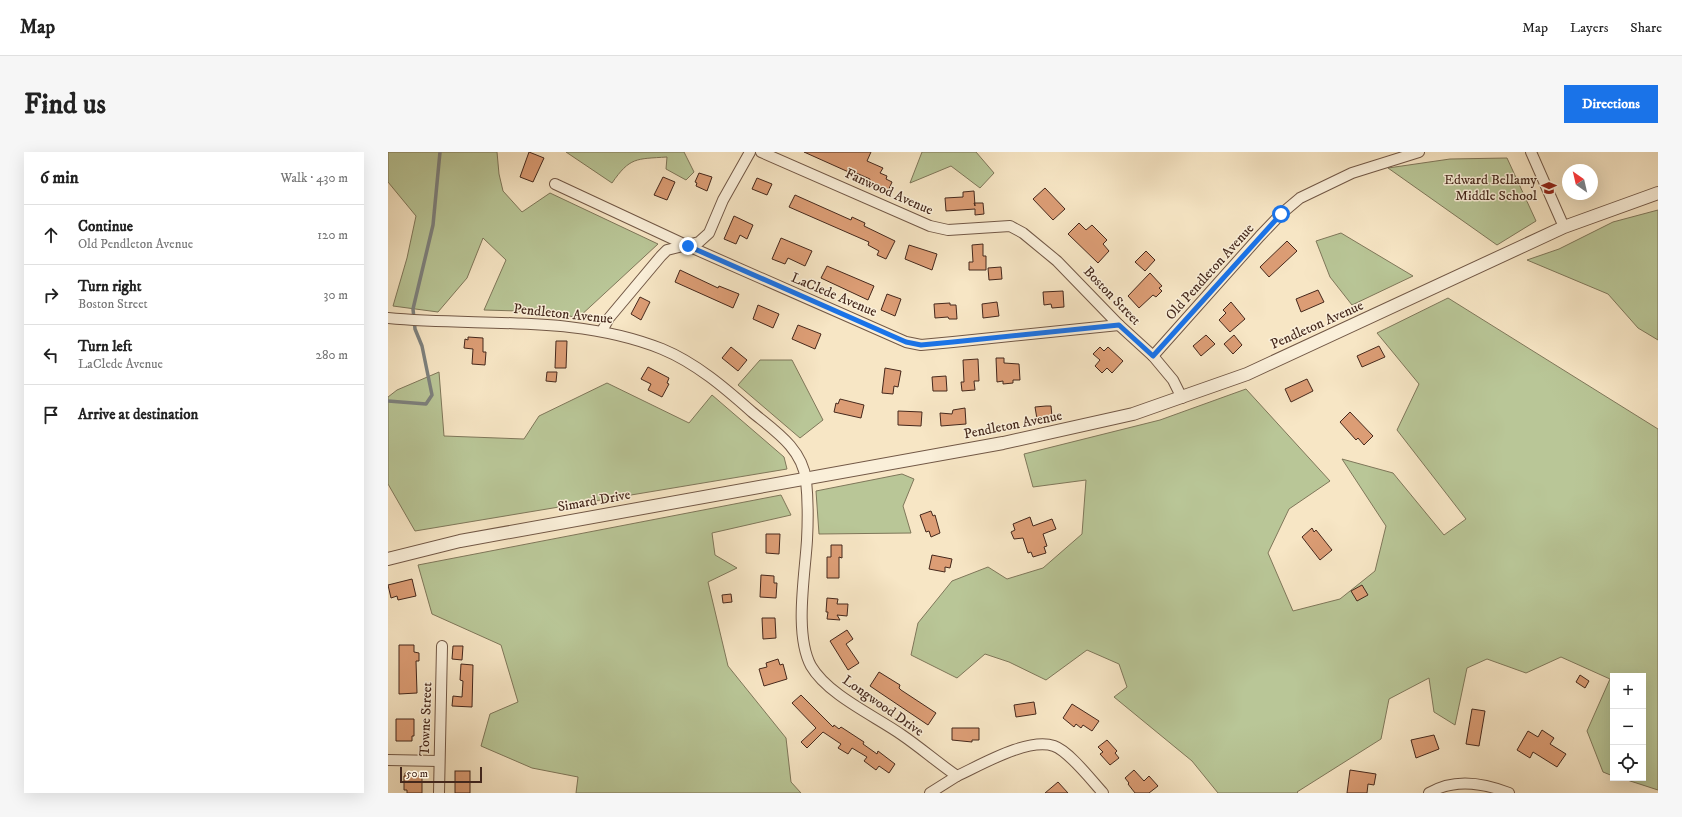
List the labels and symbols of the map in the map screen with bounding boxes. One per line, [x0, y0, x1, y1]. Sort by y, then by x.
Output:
north arrow [1562, 164, 1598, 200]
street label: Fanwood Avenue [842, 165, 936, 219]
place label: Edward Bellamy Middle School [1444, 171, 1538, 205]
school or university icon: Edward Bellamy Middle School [1540, 179, 1558, 197]
route start [1272, 205, 1290, 223]
street label: Old Pendleton Avenue [1162, 220, 1258, 324]
route end [679, 237, 697, 255]
street label: Boston Street [1079, 263, 1145, 330]
street label: LaClede Avenue [788, 269, 880, 321]
street label: Pendleton Avenue [1268, 296, 1366, 354]
street label: Pendleton Avenue [512, 300, 614, 328]
street label: Pendleton Avenue [962, 407, 1064, 443]
street label: Simard Drive [556, 486, 632, 516]
street label: Longwood Drive [839, 671, 927, 741]
street label: Towne Street [416, 681, 436, 756]
scale bar [400, 765, 482, 784]

